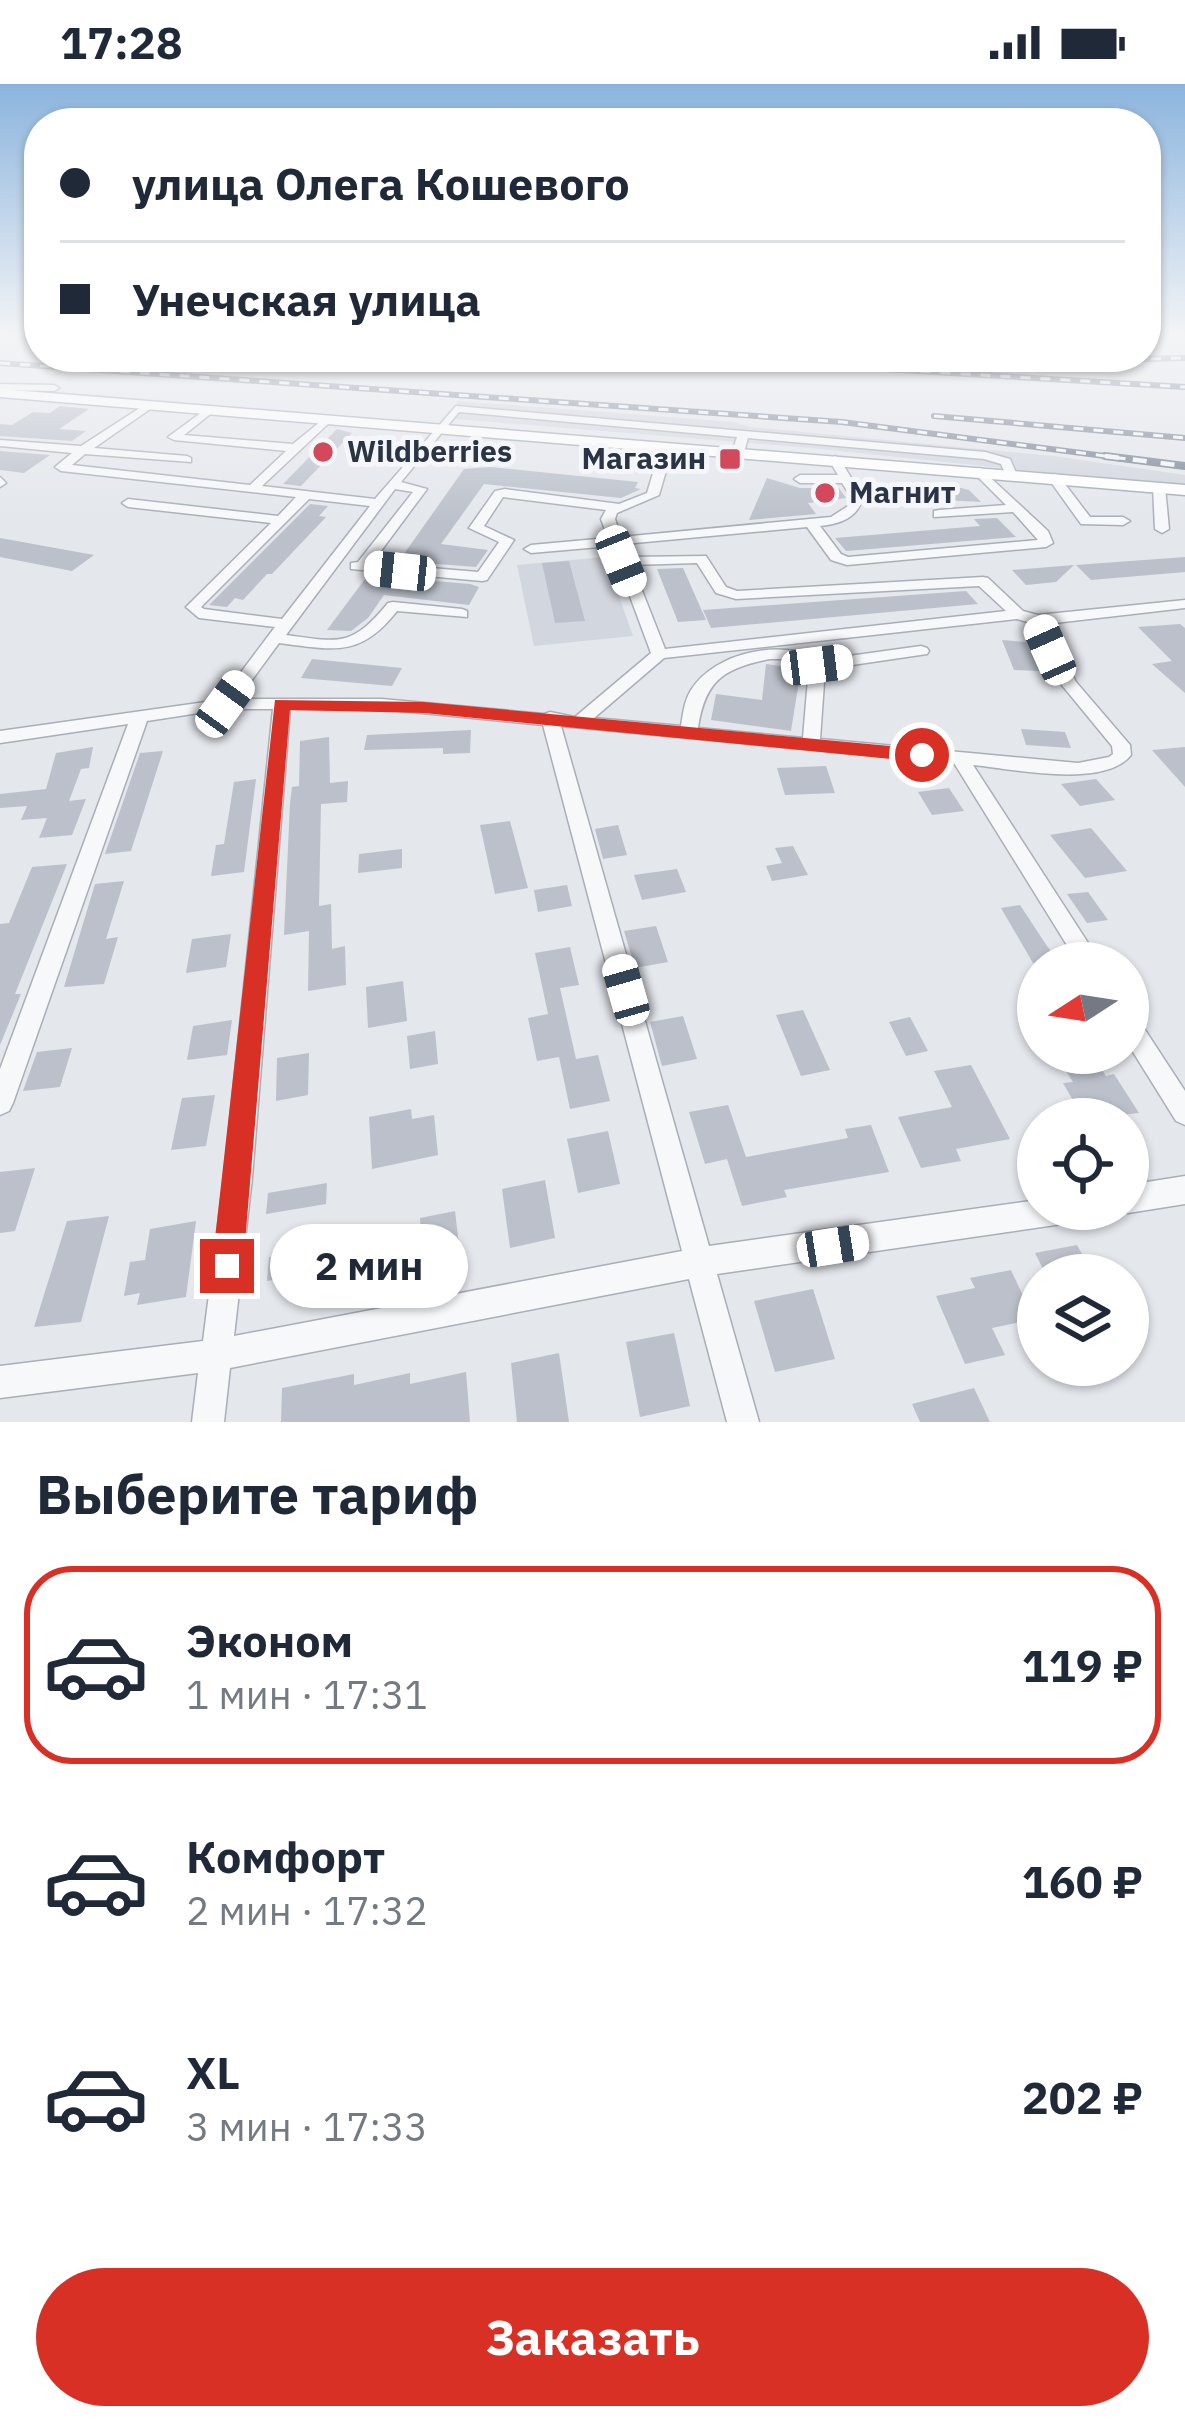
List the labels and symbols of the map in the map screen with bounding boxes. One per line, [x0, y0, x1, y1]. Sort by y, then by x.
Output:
place label: Wildberries [347, 431, 512, 470]
place label: Магазин [581, 438, 706, 477]
marker: Wildberries [310, 439, 336, 465]
marker: Магазин [717, 446, 743, 472]
place label: Магнит [849, 472, 956, 511]
marker: Магнит [812, 480, 838, 506]
car [591, 521, 651, 601]
car [362, 549, 438, 593]
car [1019, 610, 1081, 690]
car [779, 643, 855, 687]
car [189, 664, 261, 744]
route start [895, 728, 949, 782]
north arrow [1017, 942, 1149, 1074]
car [599, 950, 653, 1030]
car [795, 1223, 871, 1269]
callout: 2 мин [269, 1224, 467, 1308]
route end [200, 1239, 254, 1293]

